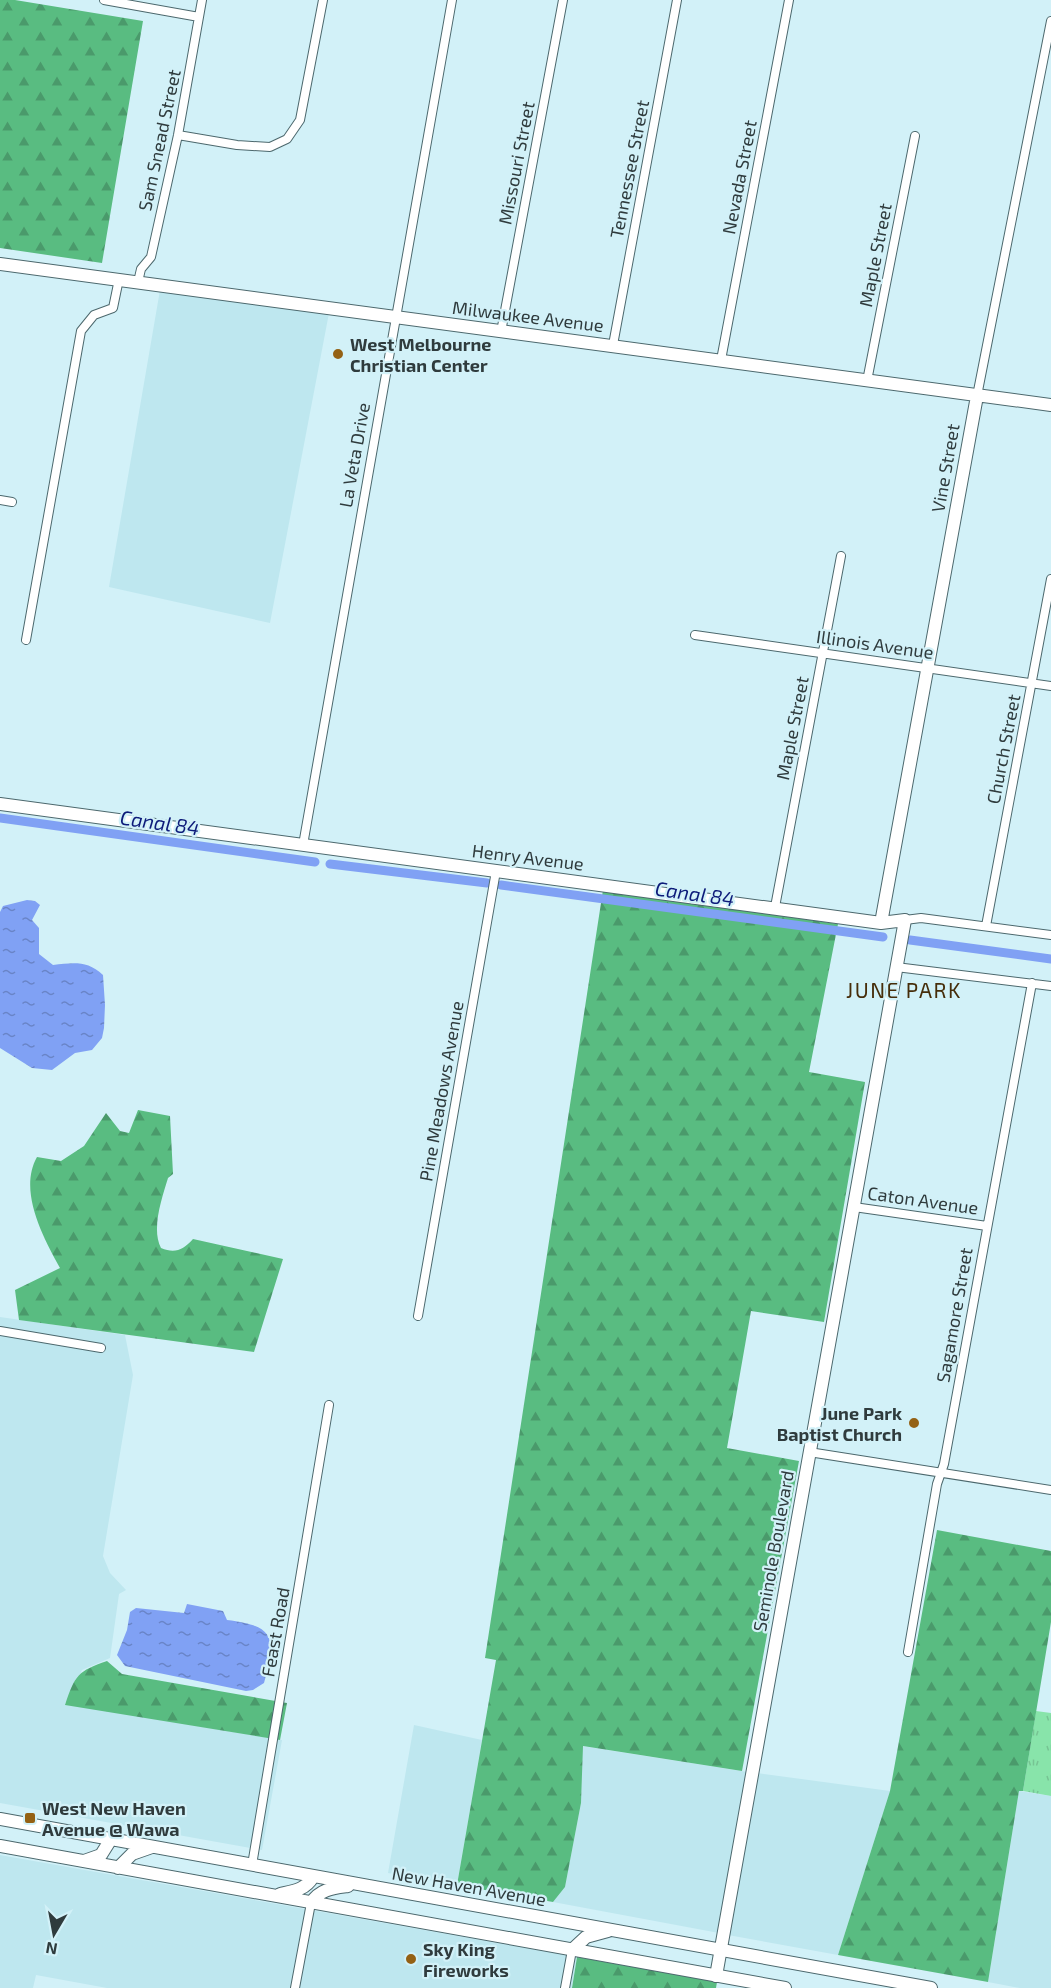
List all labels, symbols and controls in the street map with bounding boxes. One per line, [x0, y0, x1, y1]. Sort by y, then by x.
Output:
street label: Sam Snead Street [133, 67, 185, 213]
street label: Tennessee Street [605, 98, 653, 240]
street label: Missouri Street [493, 100, 539, 226]
street label: Nevada Street [717, 118, 761, 236]
street label: Maple Street [854, 201, 896, 309]
street label: Milwaukee Avenue [451, 296, 605, 336]
place label: West Melbourne Christian Center [350, 333, 491, 376]
marker: West Melbourne Christian Center [331, 347, 345, 361]
street label: La Veta Drive [334, 401, 374, 509]
street label: Vine Street [926, 422, 964, 514]
street label: Illinois Avenue [815, 625, 935, 663]
street label: Maple Street [771, 674, 813, 782]
street label: Church Street [982, 692, 1024, 806]
water label: Canal 84 [119, 805, 201, 839]
street label: Henry Avenue [471, 839, 585, 875]
water label: Canal 84 [654, 876, 736, 910]
district label: JUNE PARK [846, 977, 962, 1002]
street label: Pine Meadows Avenue [414, 999, 468, 1183]
street label: Caton Avenue [866, 1181, 980, 1219]
street label: Sagamore Street [931, 1246, 977, 1384]
place label: June Park Baptist Church [777, 1402, 902, 1445]
marker: June Park Baptist Church [907, 1416, 921, 1430]
street label: Seminole Boulevard [748, 1469, 798, 1633]
street label: Feast Road [256, 1586, 294, 1678]
place label: West New Haven Avenue @ Wawa [42, 1797, 186, 1840]
marker: West New Haven Avenue @ Wawa [23, 1811, 37, 1825]
street label: New Haven Avenue [390, 1862, 548, 1910]
north arrow [24, 1904, 84, 1964]
place label: Sky King Fireworks [423, 1938, 509, 1981]
text: N [44, 1939, 59, 1960]
marker: Sky King Fireworks [404, 1952, 418, 1966]

